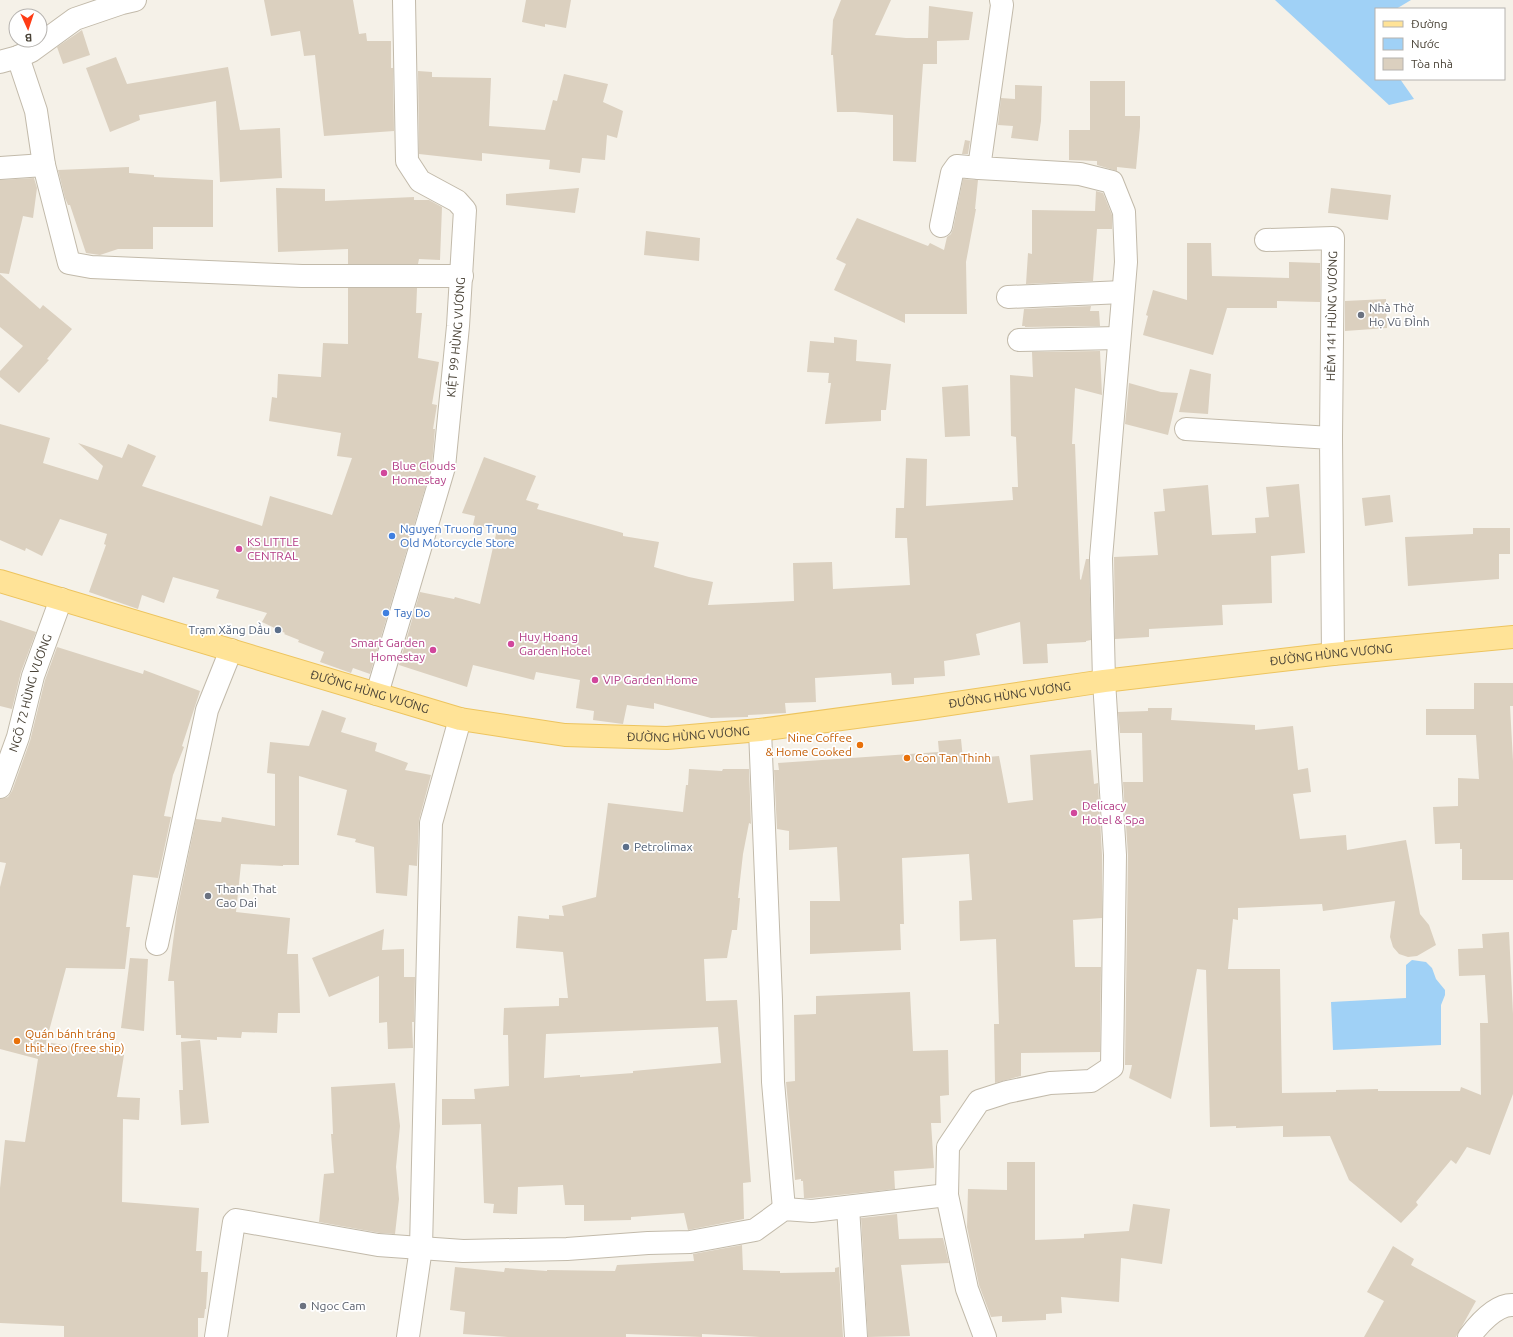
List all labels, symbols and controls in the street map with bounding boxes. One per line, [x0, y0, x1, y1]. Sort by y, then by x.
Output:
north arrow [8, 8, 48, 48]
legend [1375, 8, 1505, 80]
text: Đường [1411, 17, 1448, 30]
text: B [25, 32, 32, 44]
text: Nước [1411, 37, 1440, 50]
text: Tòa nhà [1411, 57, 1453, 70]
street label: HẺM 141 HÙNG VƯƠNG [1323, 251, 1339, 381]
street label: KIỆT 99 HÙNG VƯƠNG [444, 277, 467, 398]
place label: Nhà Thờ Họ Vũ ĐÌnh [1369, 301, 1430, 329]
marker: Nhà Thờ Họ Vũ ĐÌnh [1356, 310, 1366, 320]
place label: Blue Clouds Homestay [392, 459, 456, 486]
marker: Blue Clouds Homestay [379, 468, 389, 478]
place label: Nguyen Truong Trung Old Motorcycle Store [400, 522, 517, 549]
marker: Nguyen Truong Trung Old Motorcycle Store [387, 531, 397, 541]
place label: KS LITTLE CENTRAL [247, 535, 299, 562]
marker: KS LITTLE CENTRAL [234, 544, 244, 554]
place label: Tay Do [394, 606, 430, 619]
marker: Tay Do [381, 608, 391, 618]
place label: Trạm Xăng Dầu [188, 622, 270, 637]
marker: Trạm Xăng Dầu [273, 625, 283, 635]
place label: Huy Hoang Garden Hotel [519, 630, 591, 657]
street label: NGÕ 72 HÙNG VƯƠNG [6, 632, 54, 754]
place label: Smart Garden Homestay [351, 636, 425, 663]
marker: Huy Hoang Garden Hotel [506, 639, 516, 649]
street label: ĐƯỜNG HÙNG VƯƠNG [1269, 641, 1393, 667]
marker: Smart Garden Homestay [428, 645, 438, 655]
street label: ĐƯỜNG HÙNG VƯƠNG [309, 667, 431, 715]
place label: VIP Garden Home [603, 673, 698, 686]
marker: VIP Garden Home [590, 675, 600, 685]
street label: ĐƯỜNG HÙNG VƯƠNG [948, 679, 1072, 710]
street label: ĐƯỜNG HÙNG VƯƠNG [627, 724, 750, 744]
place label: Nine Coffee & Home Cooked [765, 731, 852, 758]
marker: Nine Coffee & Home Cooked [855, 740, 865, 750]
place label: Con Tan Thinh [915, 751, 991, 764]
marker: Con Tan Thinh [902, 753, 912, 763]
place label: Delicacy Hotel & Spa [1082, 799, 1145, 826]
marker: Delicacy Hotel & Spa [1069, 808, 1079, 818]
place label: Petrolimax [634, 840, 692, 853]
marker: Petrolimax [621, 842, 631, 852]
place label: Thanh That Cao Dai [216, 882, 277, 909]
marker: Thanh That Cao Dai [203, 891, 213, 901]
place label: Quán bánh tráng thịt heo (free ship) [25, 1027, 125, 1055]
marker: Quán bánh tráng thịt heo (free ship) [12, 1036, 22, 1046]
place label: Ngoc Cam [311, 1299, 366, 1312]
marker: Ngoc Cam [298, 1301, 308, 1311]

